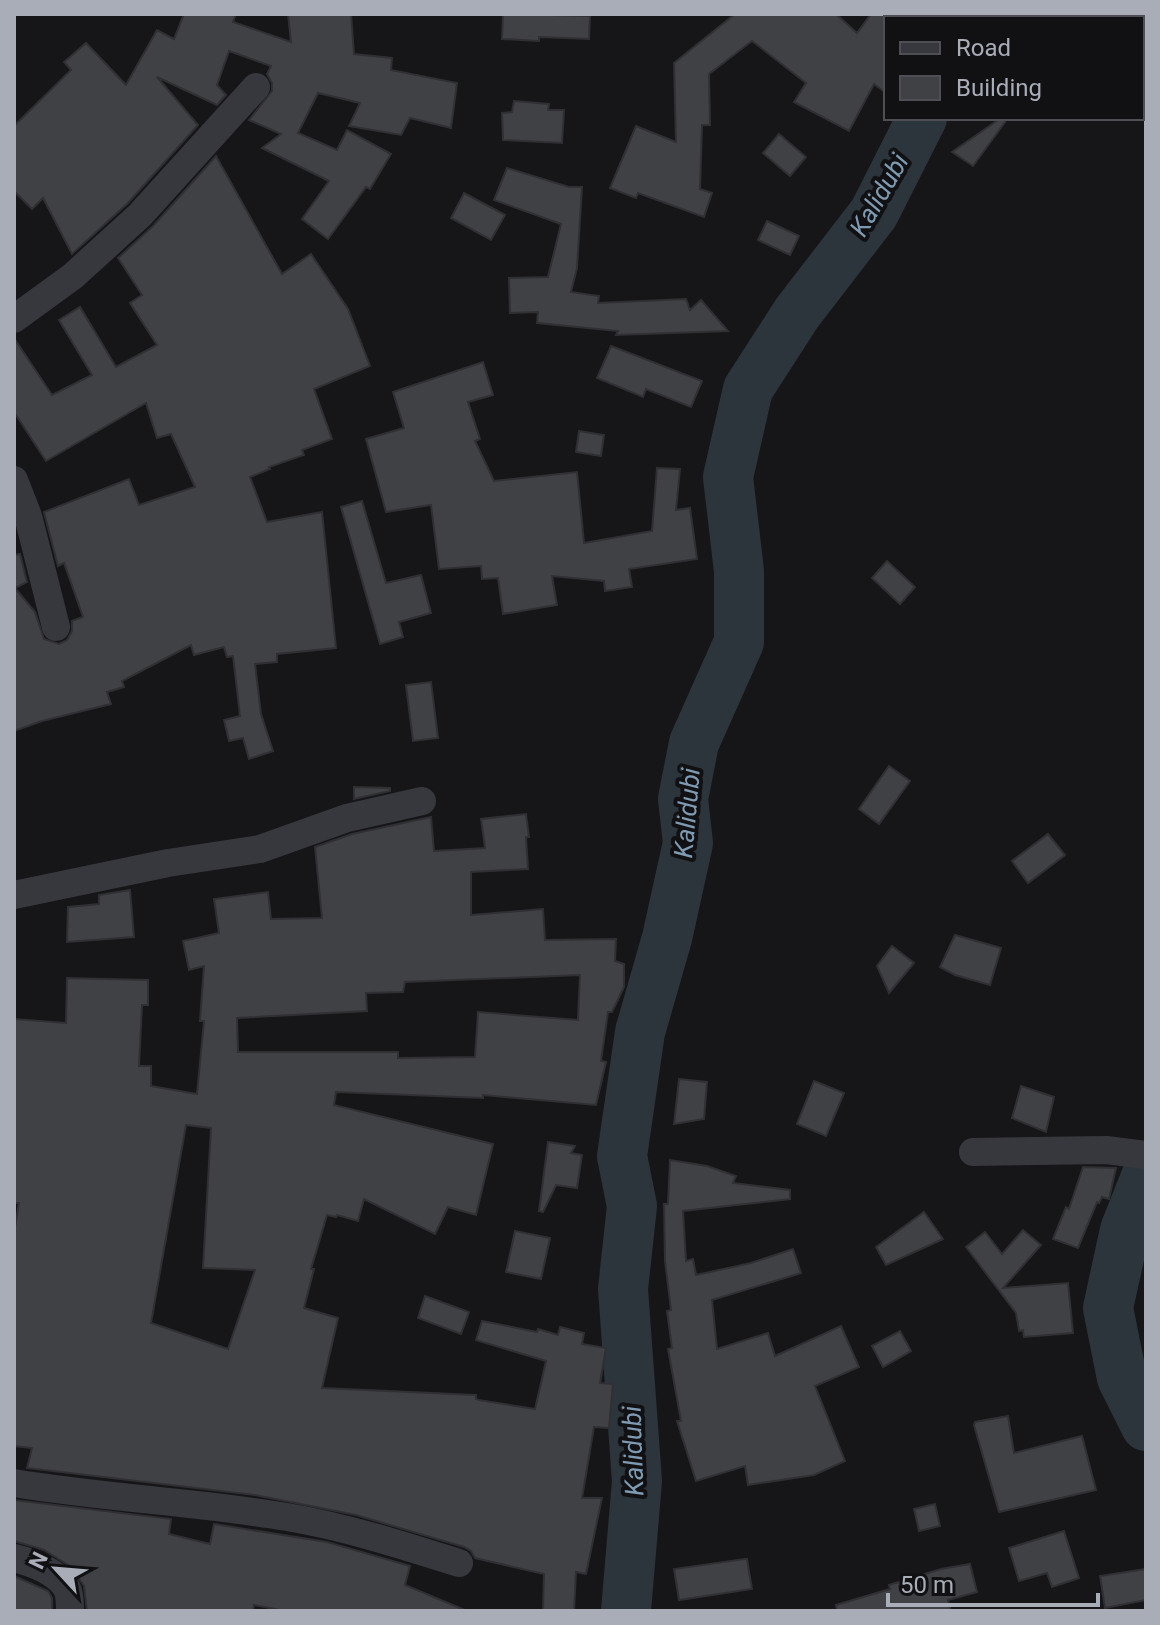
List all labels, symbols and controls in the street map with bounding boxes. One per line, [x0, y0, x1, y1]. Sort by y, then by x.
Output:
legend [884, 16, 1144, 120]
text: Road [956, 34, 1011, 62]
text: Building [956, 74, 1042, 102]
water label: Kalidubi [843, 148, 915, 242]
water label: Kalidubi [668, 766, 706, 859]
water label: Kalidubi [616, 1405, 650, 1497]
north arrow [16, 1529, 96, 1609]
text: N [24, 1548, 53, 1573]
scale bar [888, 1557, 1098, 1607]
text: 50 m [900, 1571, 954, 1599]

